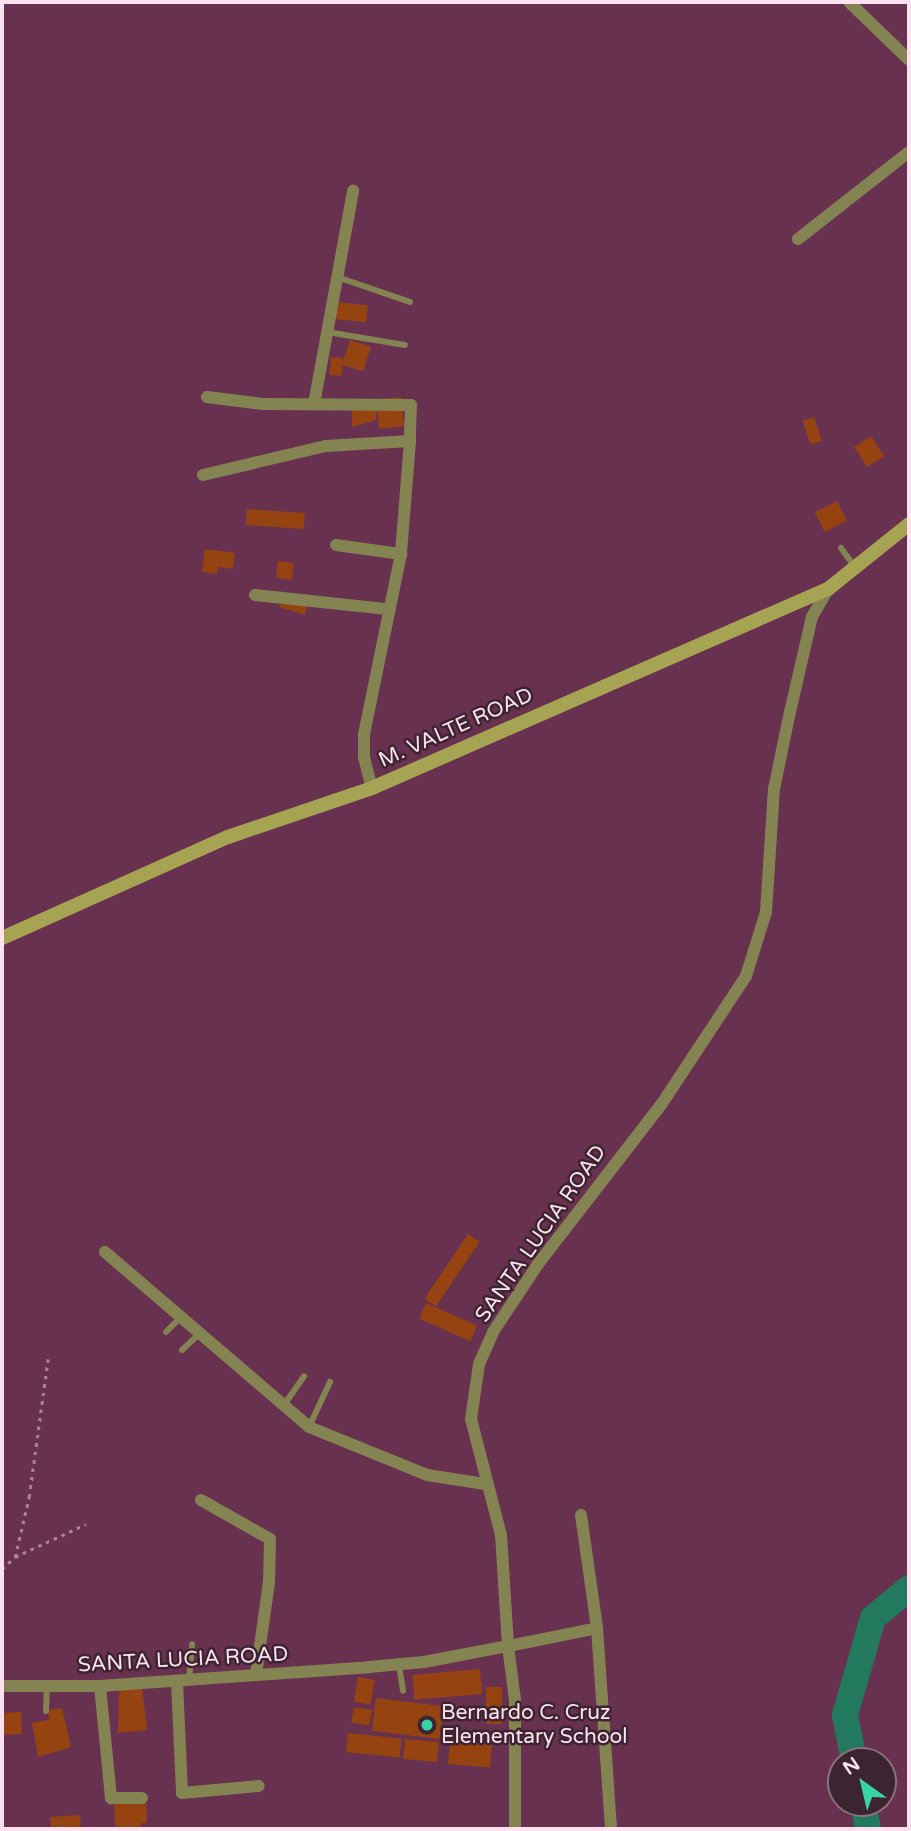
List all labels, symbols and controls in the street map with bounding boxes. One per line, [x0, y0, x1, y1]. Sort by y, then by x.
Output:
street label: M. VALTE ROAD [375, 683, 537, 773]
street label: SANTA LUCIA ROAD [470, 1141, 612, 1327]
street label: SANTA LUCIA ROAD [77, 1642, 289, 1678]
place label: Bernardo C. Cruz Elementary School [441, 1700, 628, 1750]
marker: Bernardo C. Cruz Elementary School [419, 1717, 435, 1733]
north arrow [827, 1747, 897, 1817]
text: N [839, 1753, 864, 1780]

